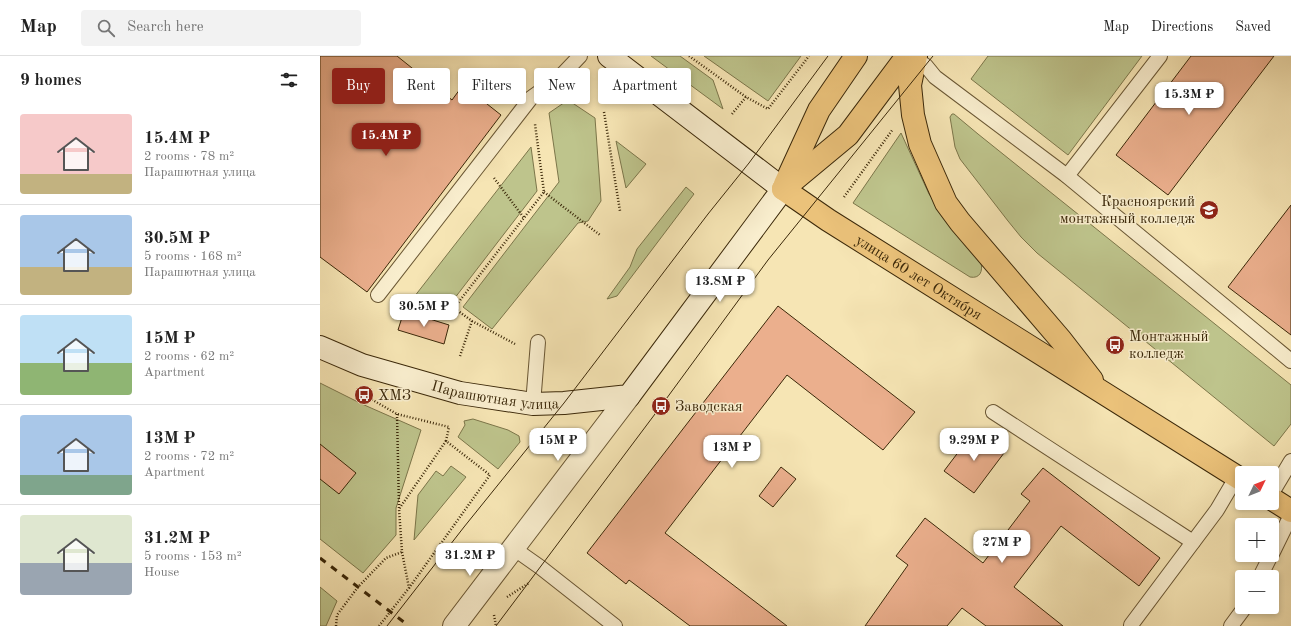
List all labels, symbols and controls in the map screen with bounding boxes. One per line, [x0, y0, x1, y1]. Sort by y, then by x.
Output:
search box [81, 10, 361, 46]
icon: search [95, 17, 117, 39]
text: Map [20, 18, 57, 37]
text: Search here [127, 20, 204, 35]
text: Map [1103, 20, 1129, 34]
text: Directions [1151, 20, 1213, 34]
text: Saved [1235, 20, 1271, 34]
chip: Buy [332, 68, 385, 104]
chip: Rent [393, 68, 450, 104]
chip: Filters [458, 68, 526, 104]
chip: New [534, 68, 590, 104]
chip: Apartment [598, 68, 691, 104]
icon: filters [278, 69, 300, 91]
text: 9 homes [20, 72, 82, 89]
pin: 15.3M ₽ [1152, 82, 1226, 116]
text: 15.3M ₽ [1164, 88, 1214, 101]
pin: 15.4M ₽ [349, 123, 423, 157]
text: 15.4M ₽ [361, 129, 411, 142]
icon: home [52, 130, 100, 178]
text: 15.4M ₽ [144, 130, 210, 147]
text: 2 rooms · 78 m² [144, 150, 234, 163]
text: Парашютная улица [144, 166, 256, 179]
place label: Красноярский монтажный колледж [1060, 195, 1195, 227]
school or university icon: Красноярский монтажный колледж [1198, 199, 1220, 221]
text: 30.5M ₽ [144, 230, 210, 247]
icon: home [52, 231, 100, 279]
street label: улица 60 лет Октября [852, 233, 984, 324]
text: 5 rooms · 168 m² [144, 250, 242, 263]
text: Парашютная улица [144, 266, 256, 279]
pin: 13.8M ₽ [683, 269, 757, 303]
text: 13.8M ₽ [695, 275, 745, 288]
pin: 30.5M ₽ [387, 294, 461, 328]
text: 30.5M ₽ [399, 300, 449, 313]
text: 15M ₽ [144, 330, 196, 347]
place label: Монтажный колледж [1129, 330, 1209, 362]
icon: home [52, 331, 100, 379]
bus stop icon: Монтажный колледж [1104, 334, 1126, 356]
text: 2 rooms · 62 m² [144, 350, 234, 363]
text: Apartment [144, 366, 205, 379]
street label: Парашютная улица [430, 379, 560, 413]
bus stop icon: ХМЗ [353, 384, 375, 406]
place label: ХМЗ [378, 389, 411, 404]
bus stop icon: Заводская [650, 395, 672, 417]
place label: Заводская [675, 400, 743, 415]
pin: 15M ₽ [530, 428, 586, 462]
pin: 9.29M ₽ [937, 428, 1011, 462]
text: 13M ₽ [144, 430, 196, 447]
icon: home [52, 431, 100, 479]
text: 15M ₽ [538, 434, 578, 447]
text: 9.29M ₽ [949, 434, 999, 447]
pin: 13M ₽ [704, 435, 760, 469]
text: 13M ₽ [712, 441, 752, 454]
text: 2 rooms · 72 m² [144, 450, 234, 463]
text: Apartment [144, 466, 205, 479]
north arrow [1235, 466, 1279, 510]
map controls [1235, 466, 1279, 614]
button: + [1235, 518, 1279, 562]
text: 31.2M ₽ [144, 530, 210, 547]
pin: 27M ₽ [974, 530, 1030, 564]
icon: home [52, 531, 100, 579]
text: 27M ₽ [982, 536, 1022, 549]
pin: 31.2M ₽ [433, 543, 507, 577]
text: 31.2M ₽ [445, 549, 495, 562]
text: 5 rooms · 153 m² [144, 550, 242, 563]
text: House [144, 566, 179, 579]
button: − [1235, 570, 1279, 614]

